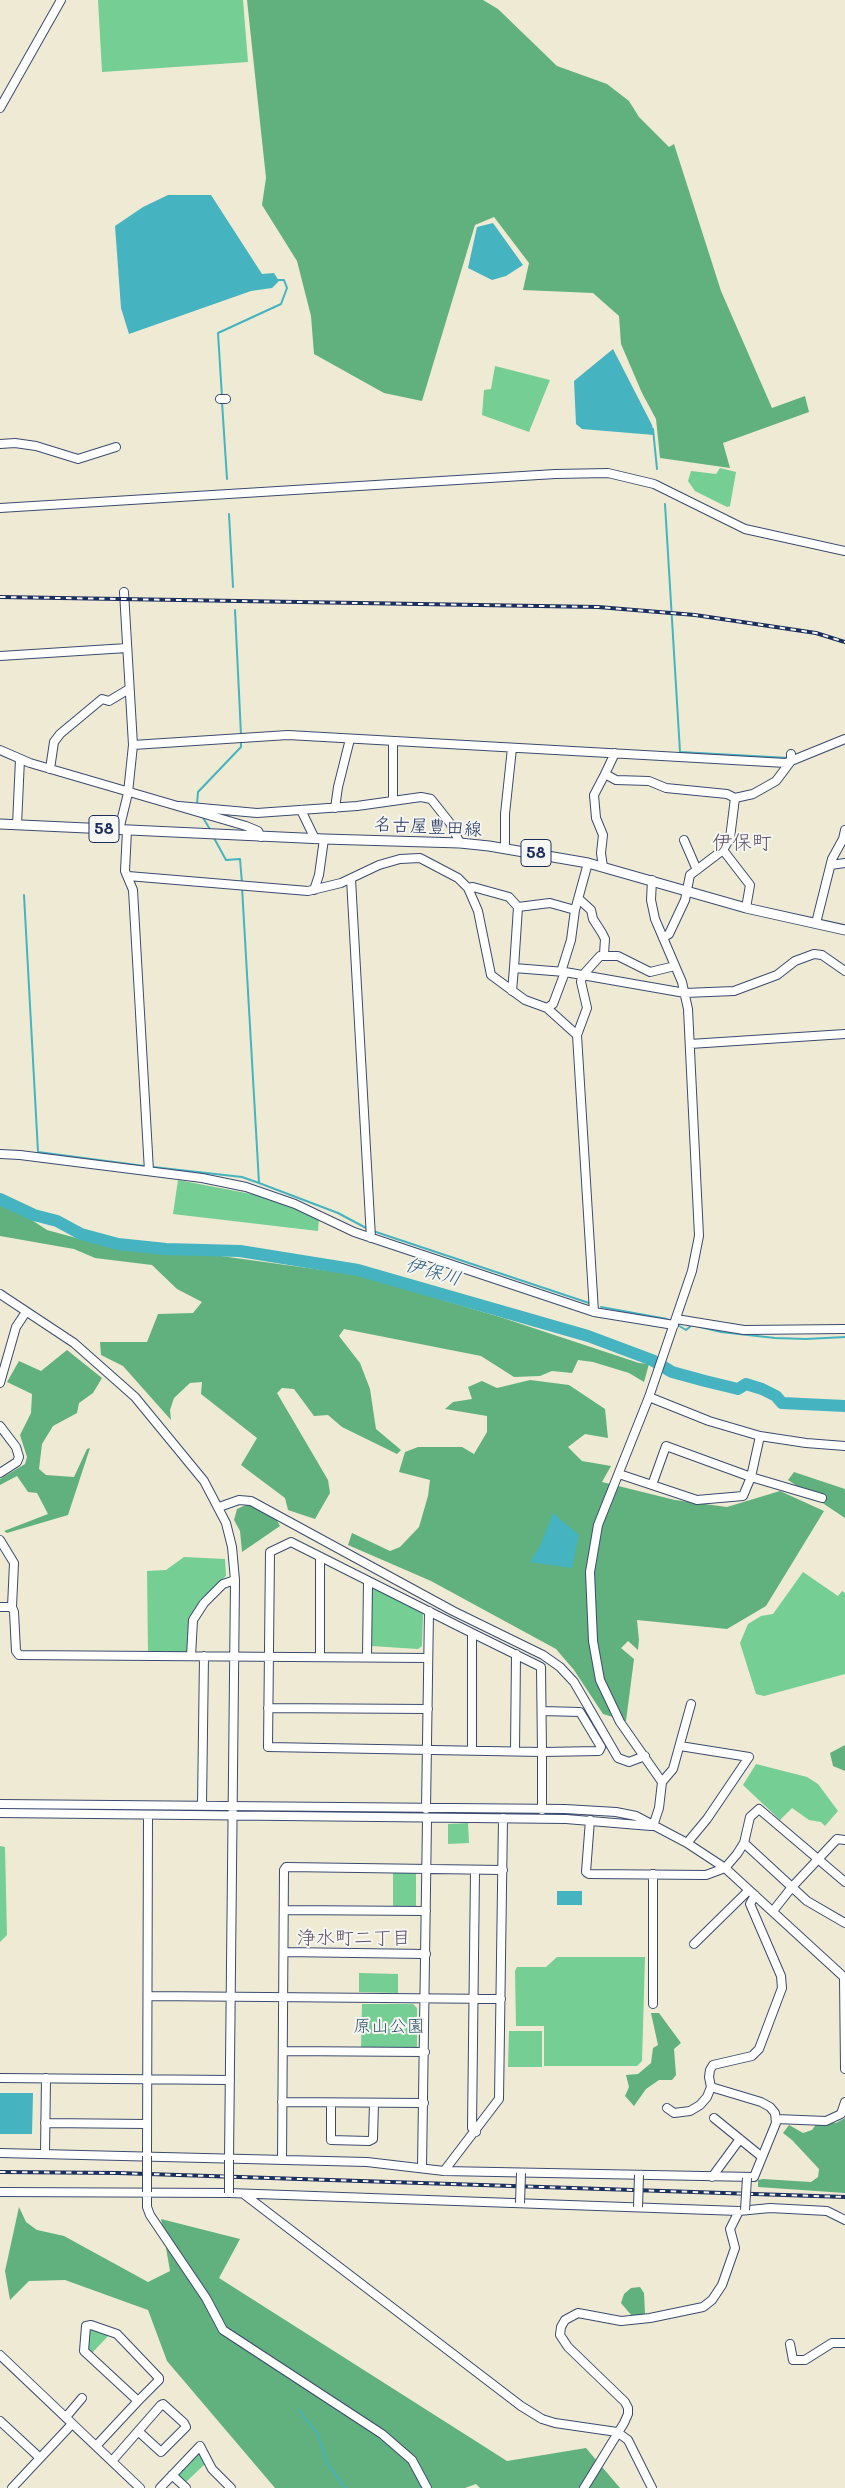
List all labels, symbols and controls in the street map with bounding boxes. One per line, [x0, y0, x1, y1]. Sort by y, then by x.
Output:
street label: 名古屋豊田線 [374, 813, 482, 841]
road number: 58 [89, 816, 119, 842]
district label: 伊保町 [712, 831, 772, 855]
road number: 58 [521, 840, 551, 866]
water label: 伊保川 [402, 1253, 464, 1291]
district label: 浄水町二丁目 [297, 1927, 411, 1949]
park label: 原山公園 [353, 2015, 425, 2037]

